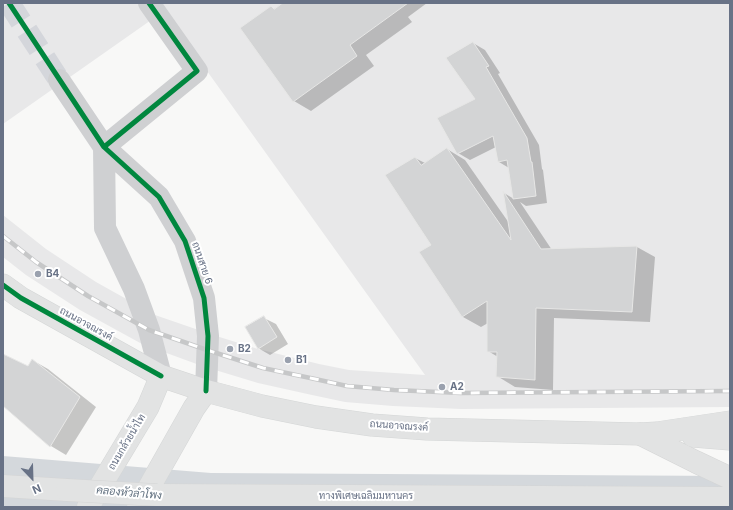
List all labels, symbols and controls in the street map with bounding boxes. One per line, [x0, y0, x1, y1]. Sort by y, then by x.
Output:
street label: ถนนสาย 6 [189, 240, 215, 286]
place label: B4 [46, 268, 59, 280]
marker: B4 [33, 269, 43, 279]
street label: ถนนอาจณรงค์ [57, 305, 115, 343]
place label: B2 [238, 343, 251, 355]
marker: B2 [225, 344, 235, 354]
place label: B1 [296, 354, 307, 366]
marker: B1 [283, 355, 293, 365]
place label: A2 [450, 381, 464, 393]
marker: A2 [437, 382, 447, 392]
street label: ถนนกล้วยน้ำไท [106, 412, 148, 472]
street label: ถนนอาจณรงค์ [369, 418, 429, 434]
north arrow [12, 458, 52, 498]
text: N [30, 481, 43, 497]
water label: คลองหัวลำโพง [96, 484, 162, 502]
street label: ทางพิเศษเฉลิมมหานคร [319, 490, 413, 502]

